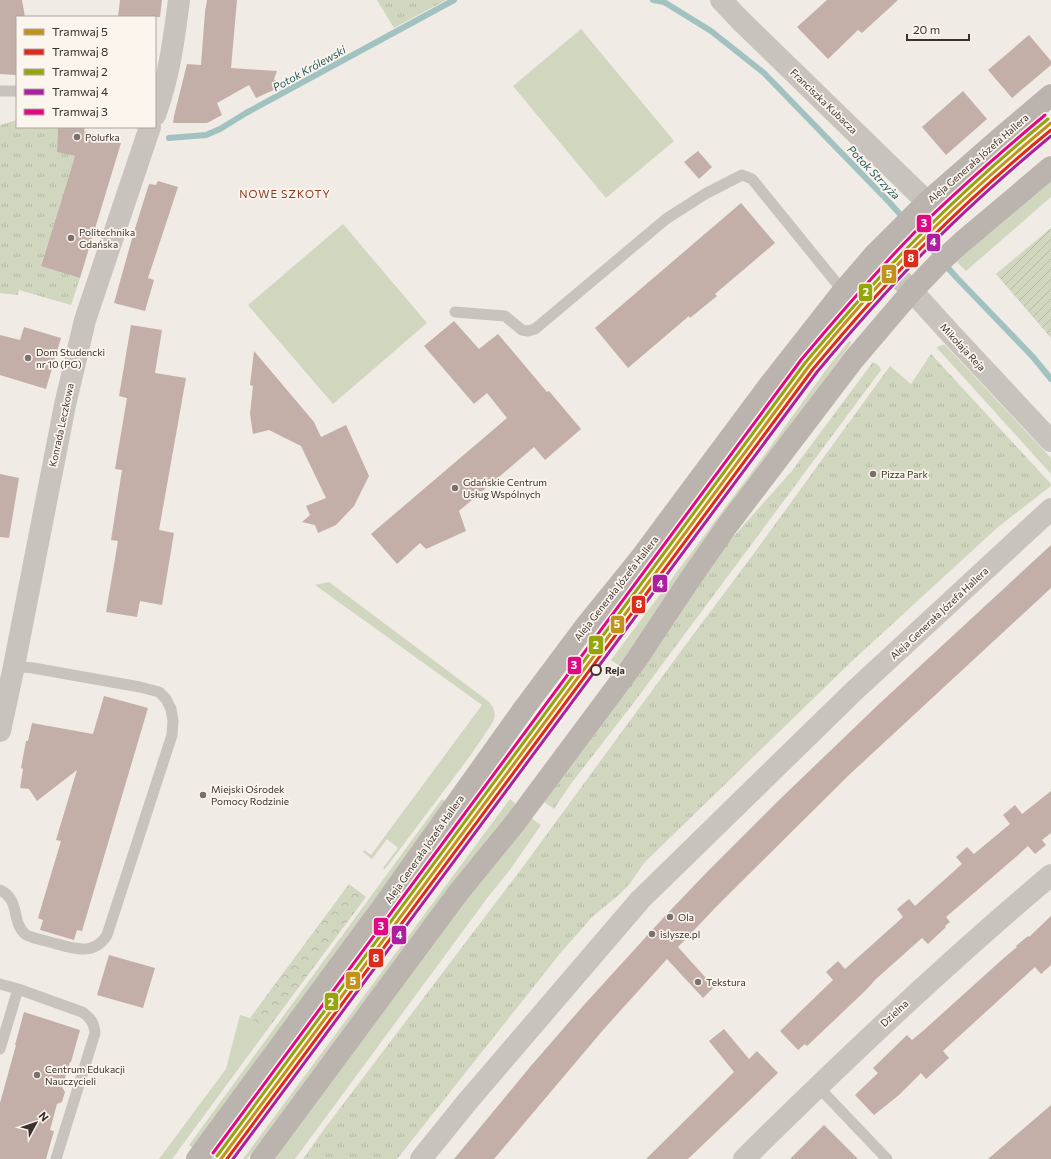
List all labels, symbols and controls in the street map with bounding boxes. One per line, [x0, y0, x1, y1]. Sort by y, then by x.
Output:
legend [16, 16, 156, 128]
scale bar [907, 16, 969, 42]
text: 20 m [913, 22, 940, 36]
text: Tramwaj 5 [52, 24, 108, 38]
water label: Potok Królewski [270, 42, 349, 93]
text: Tramwaj 8 [52, 44, 108, 58]
text: Tramwaj 2 [52, 64, 108, 78]
street label: Franciszka Kubacza [788, 66, 860, 136]
text: Tramwaj 4 [52, 84, 108, 98]
text: Tramwaj 3 [52, 104, 108, 118]
street label: Aleja Generała Józefa Hallera [925, 111, 1031, 205]
place label: Polufka [85, 131, 120, 143]
marker: Polufka [72, 132, 82, 142]
water label: Potok Strzyża [845, 142, 903, 202]
district label: NOWE SZKOTY [239, 187, 331, 200]
line badge: 3 [916, 214, 932, 233]
text: 3 [921, 216, 927, 229]
place label: Politechnika Gdańska [79, 226, 135, 250]
marker: Politechnika Gdańska [66, 233, 76, 243]
line badge: 4 [926, 233, 941, 252]
text: 4 [930, 235, 937, 248]
line badge: 8 [903, 249, 919, 268]
text: 8 [908, 251, 915, 264]
line badge: 5 [881, 264, 897, 284]
text: 5 [886, 267, 892, 280]
line badge: 2 [858, 283, 873, 302]
text: 2 [863, 285, 869, 298]
street label: Mikołaja Reja [938, 321, 988, 373]
place label: Dom Studencki nr 10 (PG) [36, 346, 105, 370]
marker: Dom Studencki nr 10 (PG) [23, 353, 33, 363]
street label: Konrada Leczkowa [46, 382, 76, 468]
place label: Pizza Park [881, 468, 928, 480]
marker: Pizza Park [868, 469, 878, 479]
place label: Gdańskie Centrum Usług Wspólnych [463, 476, 547, 500]
marker: Gdańskie Centrum Usług Wspólnych [450, 483, 460, 493]
street label: Aleja Generała Józefa Hallera [571, 533, 661, 643]
street label: Aleja Generała Józefa Hallera [888, 564, 990, 662]
line badge: 4 [652, 574, 668, 593]
text: 4 [657, 577, 664, 590]
line badge: 8 [631, 595, 646, 614]
text: 8 [636, 597, 643, 610]
line badge: 5 [610, 615, 625, 634]
text: 5 [614, 617, 620, 630]
line badge: 2 [588, 635, 604, 655]
text: 2 [593, 638, 599, 651]
line badge: 3 [567, 656, 582, 675]
text: 3 [571, 658, 577, 671]
marker: Reja [590, 664, 602, 676]
place label: Reja [605, 664, 625, 676]
place label: Miejski Ośrodek Pomocy Rodzinie [211, 783, 289, 807]
marker: Miejski Ośrodek Pomocy Rodzinie [198, 790, 208, 800]
street label: Aleja Generała Józefa Hallera [382, 792, 466, 906]
place label: Ola [678, 911, 694, 923]
marker: Ola [665, 912, 675, 922]
line badge: 3 [373, 917, 389, 936]
text: 3 [378, 919, 384, 932]
line badge: 4 [391, 925, 407, 945]
text: 4 [396, 928, 403, 941]
place label: islysze.pl [660, 928, 700, 940]
marker: islysze.pl [647, 929, 657, 939]
line badge: 8 [368, 948, 384, 968]
text: 8 [373, 951, 380, 964]
line badge: 5 [345, 971, 361, 990]
text: 5 [350, 974, 356, 987]
place label: Tekstura [706, 976, 746, 988]
marker: Tekstura [693, 977, 703, 987]
line badge: 2 [324, 992, 339, 1011]
text: 2 [328, 995, 334, 1008]
street label: Dzielna [878, 997, 910, 1029]
place label: Centrum Edukacji Nauczycieli [45, 1063, 125, 1087]
marker: Centrum Edukacji Nauczycieli [32, 1070, 42, 1080]
north arrow [16, 1103, 56, 1143]
text: N [36, 1109, 52, 1124]

